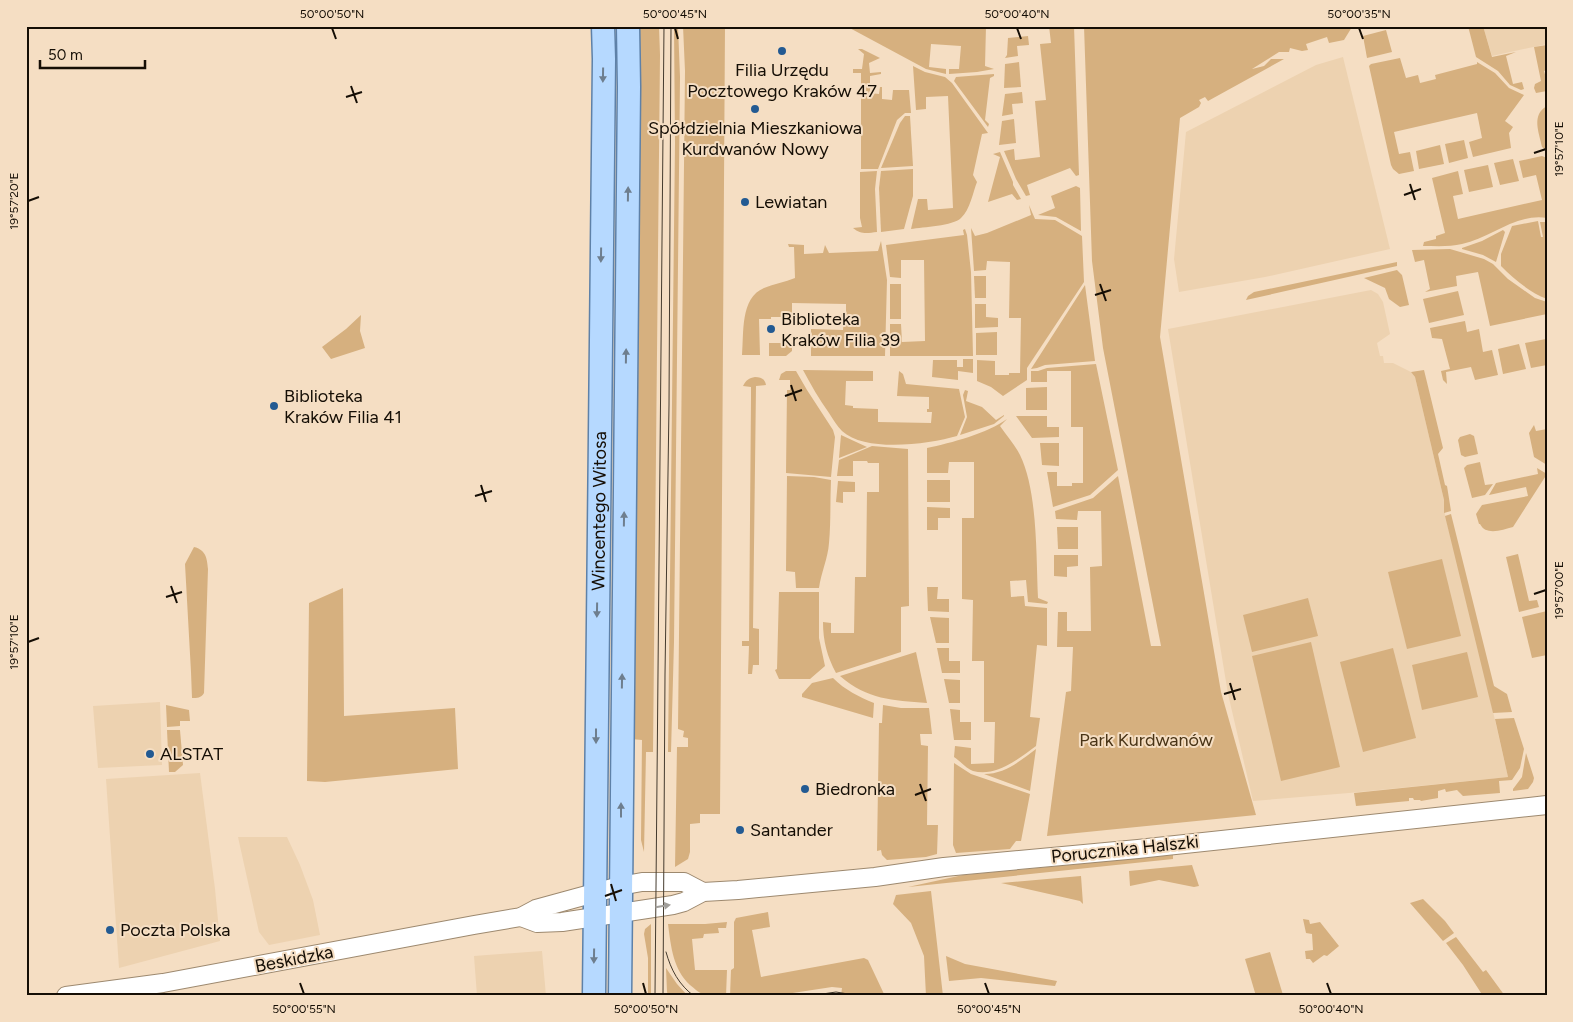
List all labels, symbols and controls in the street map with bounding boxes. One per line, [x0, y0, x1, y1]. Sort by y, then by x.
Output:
text: 50°00'50"N [300, 7, 364, 21]
text: 50°00'45"N [643, 7, 707, 21]
text: 50°00'40"N [984, 7, 1050, 21]
text: 50°00'35"N [1327, 7, 1391, 21]
scale bar [40, 38, 145, 70]
marker: Filia Urzędu Pocztowego Kraków 47 [776, 45, 788, 57]
text: 50 m [48, 46, 83, 64]
place label: Filia Urzędu Pocztowego Kraków 47 [687, 59, 877, 102]
one-way arrow [599, 67, 607, 83]
marker: Spółdzielnia Mieszkaniowa Kurdwanów Nowy [749, 103, 761, 115]
place label: Spółdzielnia Mieszkaniowa Kurdwanów Nowy [648, 117, 862, 160]
text: 19°57'10"E [1552, 121, 1566, 177]
text: 19°57'20"E [7, 172, 21, 230]
one-way arrow [624, 185, 632, 201]
place label: Lewiatan [755, 191, 827, 213]
marker: Lewiatan [739, 196, 751, 208]
one-way arrow [597, 247, 605, 263]
place label: Biblioteka Kraków Filia 39 [781, 308, 900, 351]
marker: Biblioteka Kraków Filia 39 [765, 323, 777, 335]
one-way arrow [622, 348, 630, 364]
place label: Biblioteka Kraków Filia 41 [284, 385, 402, 428]
marker: Biblioteka Kraków Filia 41 [268, 400, 280, 412]
street label: Wincentego Witosa [587, 431, 611, 591]
one-way arrow [620, 510, 628, 526]
text: 19°57'00"E [1552, 561, 1566, 619]
one-way arrow [593, 602, 601, 618]
text: 19°57'10"E [7, 614, 21, 670]
one-way arrow [618, 673, 626, 689]
one-way arrow [592, 728, 600, 744]
park label: Park Kurdwanów [1079, 729, 1213, 751]
place label: ALSTAT [160, 743, 223, 765]
marker: ALSTAT [144, 748, 156, 760]
place label: Biedronka [815, 778, 895, 800]
marker: Biedronka [799, 783, 811, 795]
one-way arrow [617, 802, 625, 818]
place label: Santander [750, 819, 833, 841]
marker: Santander [734, 824, 746, 836]
street label: Porucznika Halszki [1050, 830, 1200, 868]
one-way arrow [655, 902, 671, 910]
place label: Poczta Polska [120, 919, 230, 941]
marker: Poczta Polska [104, 924, 116, 936]
street label: Beskidzka [253, 941, 335, 977]
one-way arrow [590, 948, 598, 964]
text: 50°00'55"N [272, 1002, 336, 1016]
text: 50°00'50"N [614, 1002, 678, 1016]
text: 50°00'45"N [957, 1002, 1021, 1016]
text: 50°00'40"N [1298, 1002, 1364, 1016]

